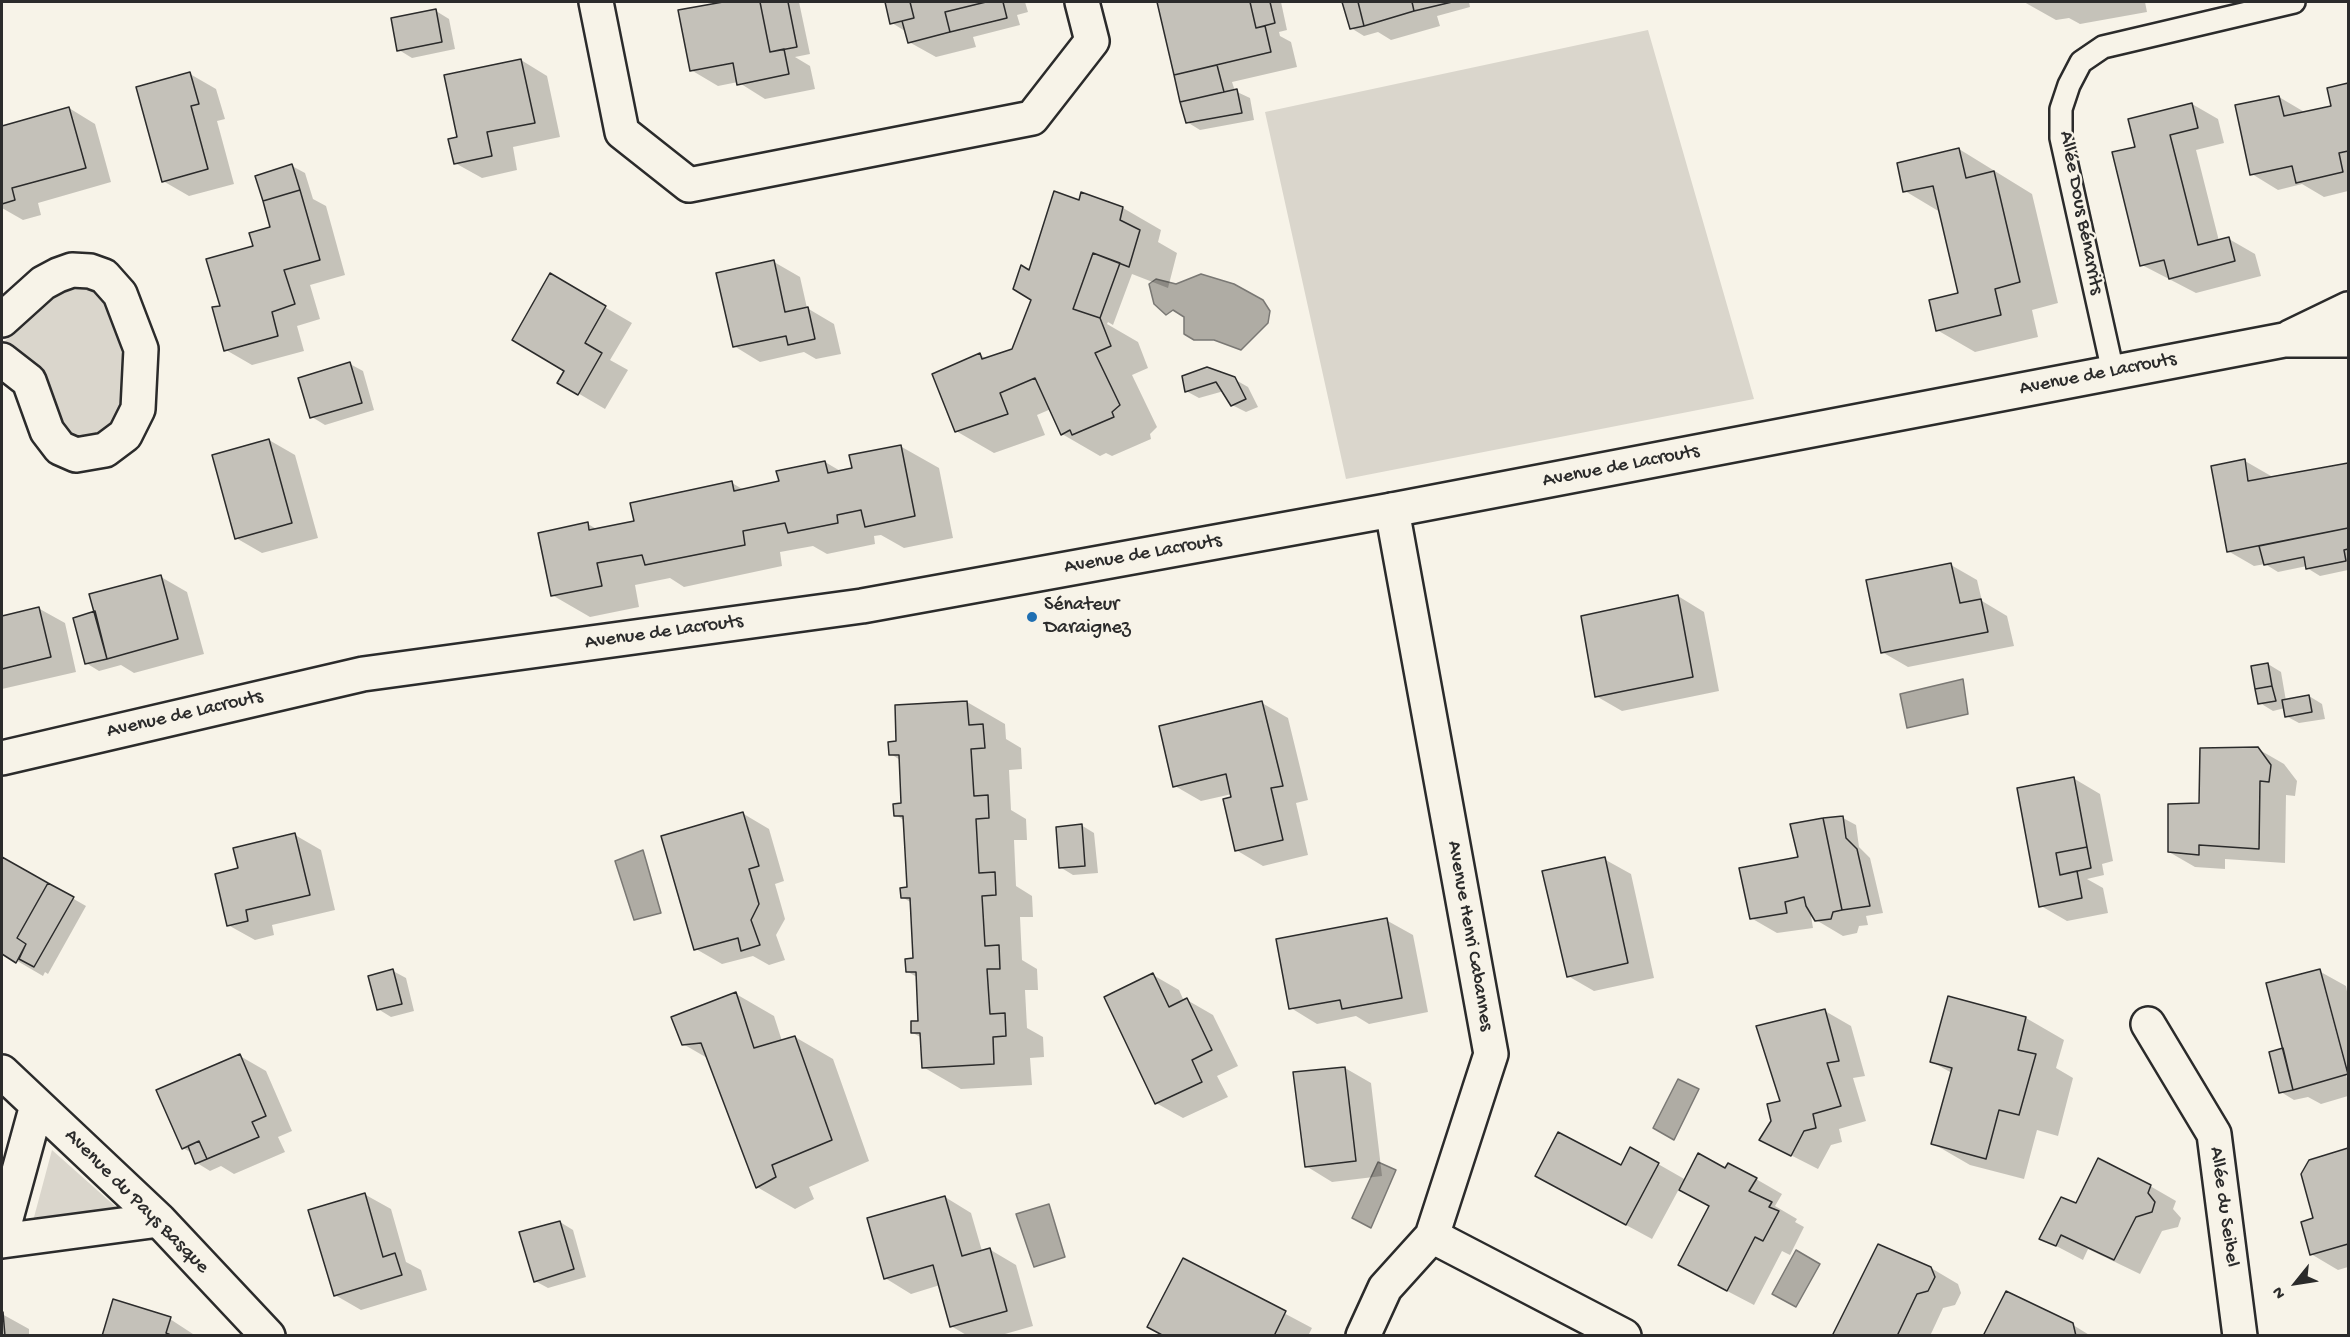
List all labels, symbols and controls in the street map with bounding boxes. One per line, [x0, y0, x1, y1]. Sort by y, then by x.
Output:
street label: Allée Dous Bénarrits [2052, 129, 2108, 297]
street label: Avenue de Lacrouts [2018, 348, 2178, 402]
street label: Avenue de Lacrouts [1541, 440, 1701, 494]
street label: Avenue de Lacrouts [1062, 529, 1224, 581]
place label: Sénateur Daraignez [1044, 594, 1131, 641]
street label: Avenue de Lacrouts [583, 610, 745, 656]
marker: Sénateur Daraignez [1025, 610, 1039, 624]
street label: Avenue de Lacrouts [105, 685, 265, 745]
street label: Avenue Henri Cabannes [1440, 839, 1498, 1033]
street label: Avenue du Pays Basque [59, 1125, 213, 1279]
street label: Allée du Seibel [2203, 1145, 2243, 1269]
north arrow [2266, 1253, 2326, 1313]
text: N [2269, 1283, 2291, 1302]

